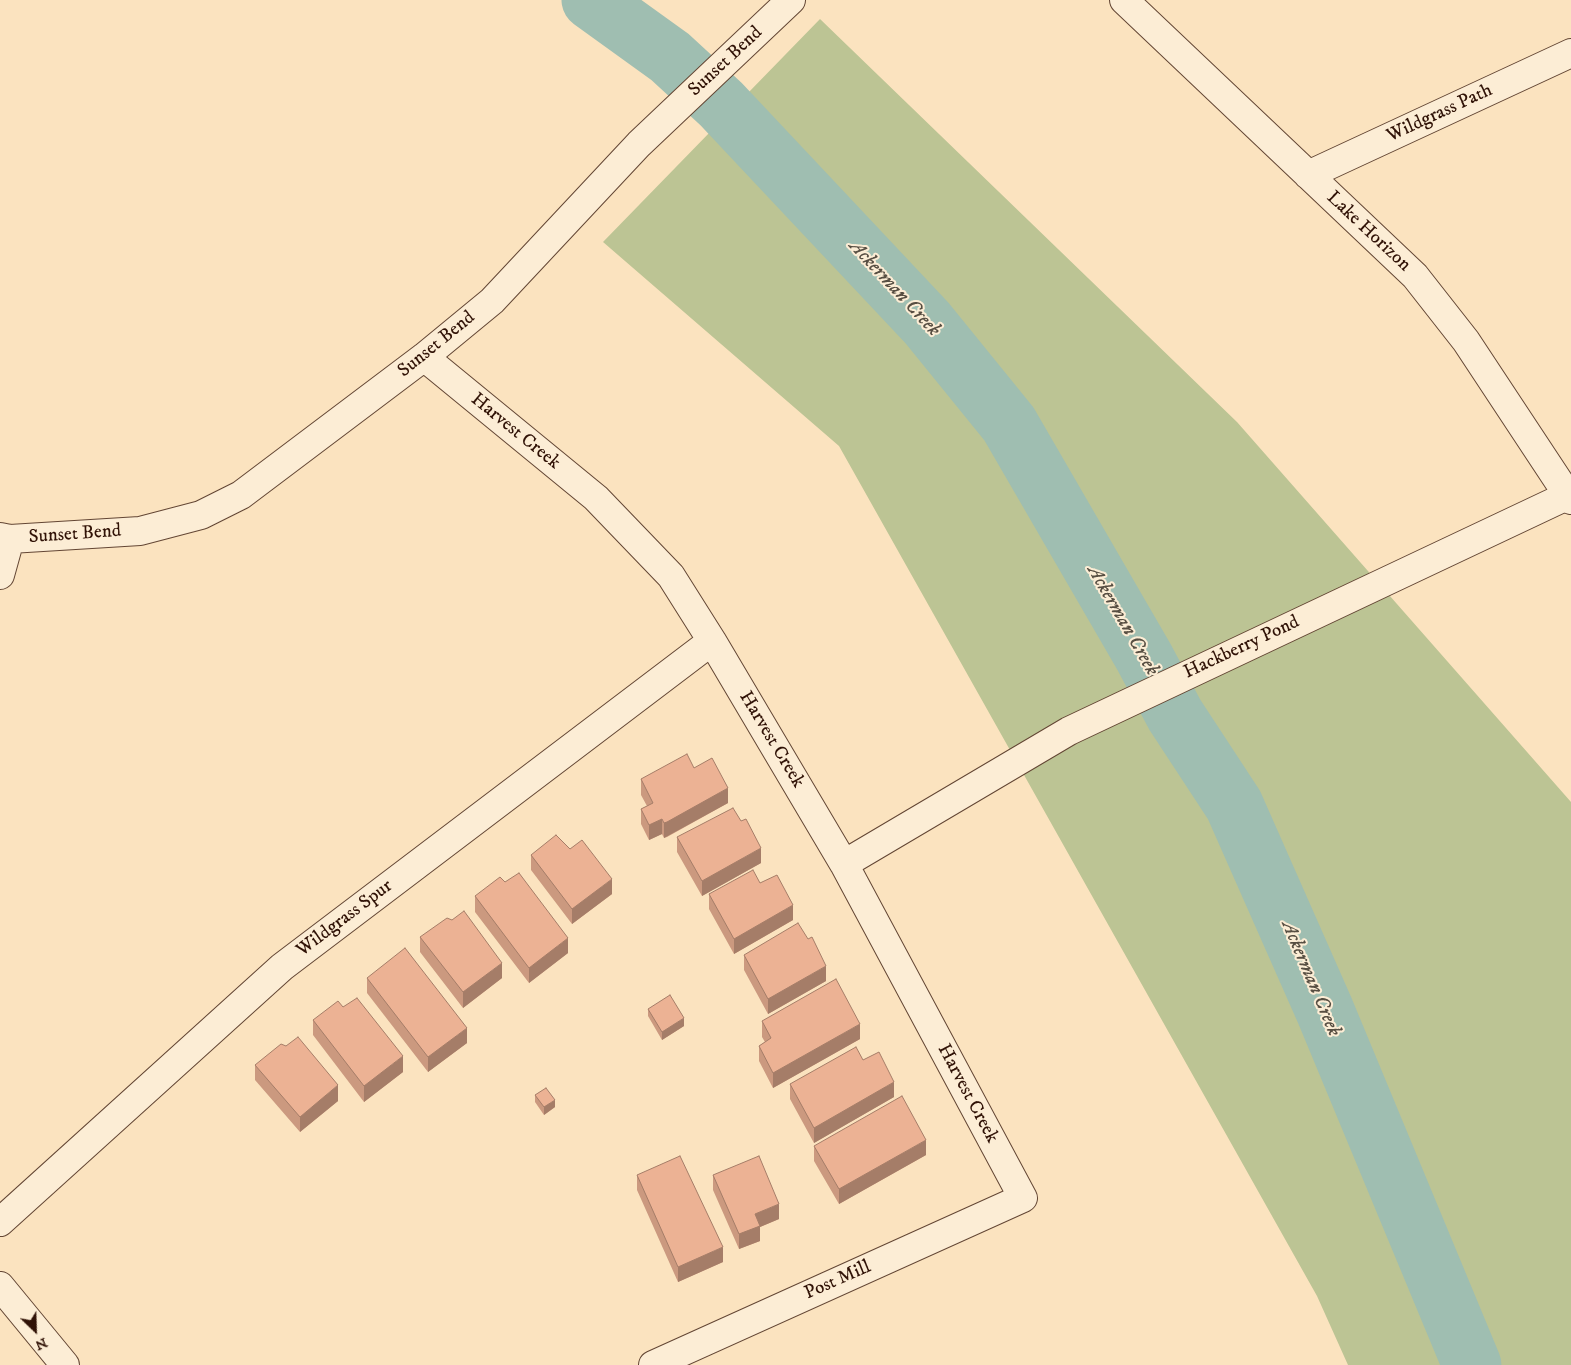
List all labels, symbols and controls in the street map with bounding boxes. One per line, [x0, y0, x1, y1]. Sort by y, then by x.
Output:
street label: Sunset Bend [684, 22, 768, 102]
street label: Wildgrass Path [1384, 80, 1496, 148]
street label: Lake Horizon [1321, 187, 1415, 277]
water label: Ackerman Creek [843, 236, 945, 342]
street label: Sunset Bend [394, 307, 480, 383]
street label: Harvest Creek [466, 389, 564, 475]
street label: Sunset Bend [28, 520, 122, 550]
water label: Ackerman Creek [1081, 562, 1163, 680]
street label: Hackberry Pond [1181, 611, 1303, 685]
street label: Harvest Creek [733, 688, 809, 792]
street label: Wildgrass Spur [292, 875, 398, 963]
water label: Ackerman Creek [1275, 918, 1345, 1040]
street label: Harvest Creek [931, 1041, 1003, 1147]
street label: Post Mill [801, 1256, 875, 1306]
north arrow [10, 1305, 60, 1355]
text: N [32, 1333, 50, 1354]

